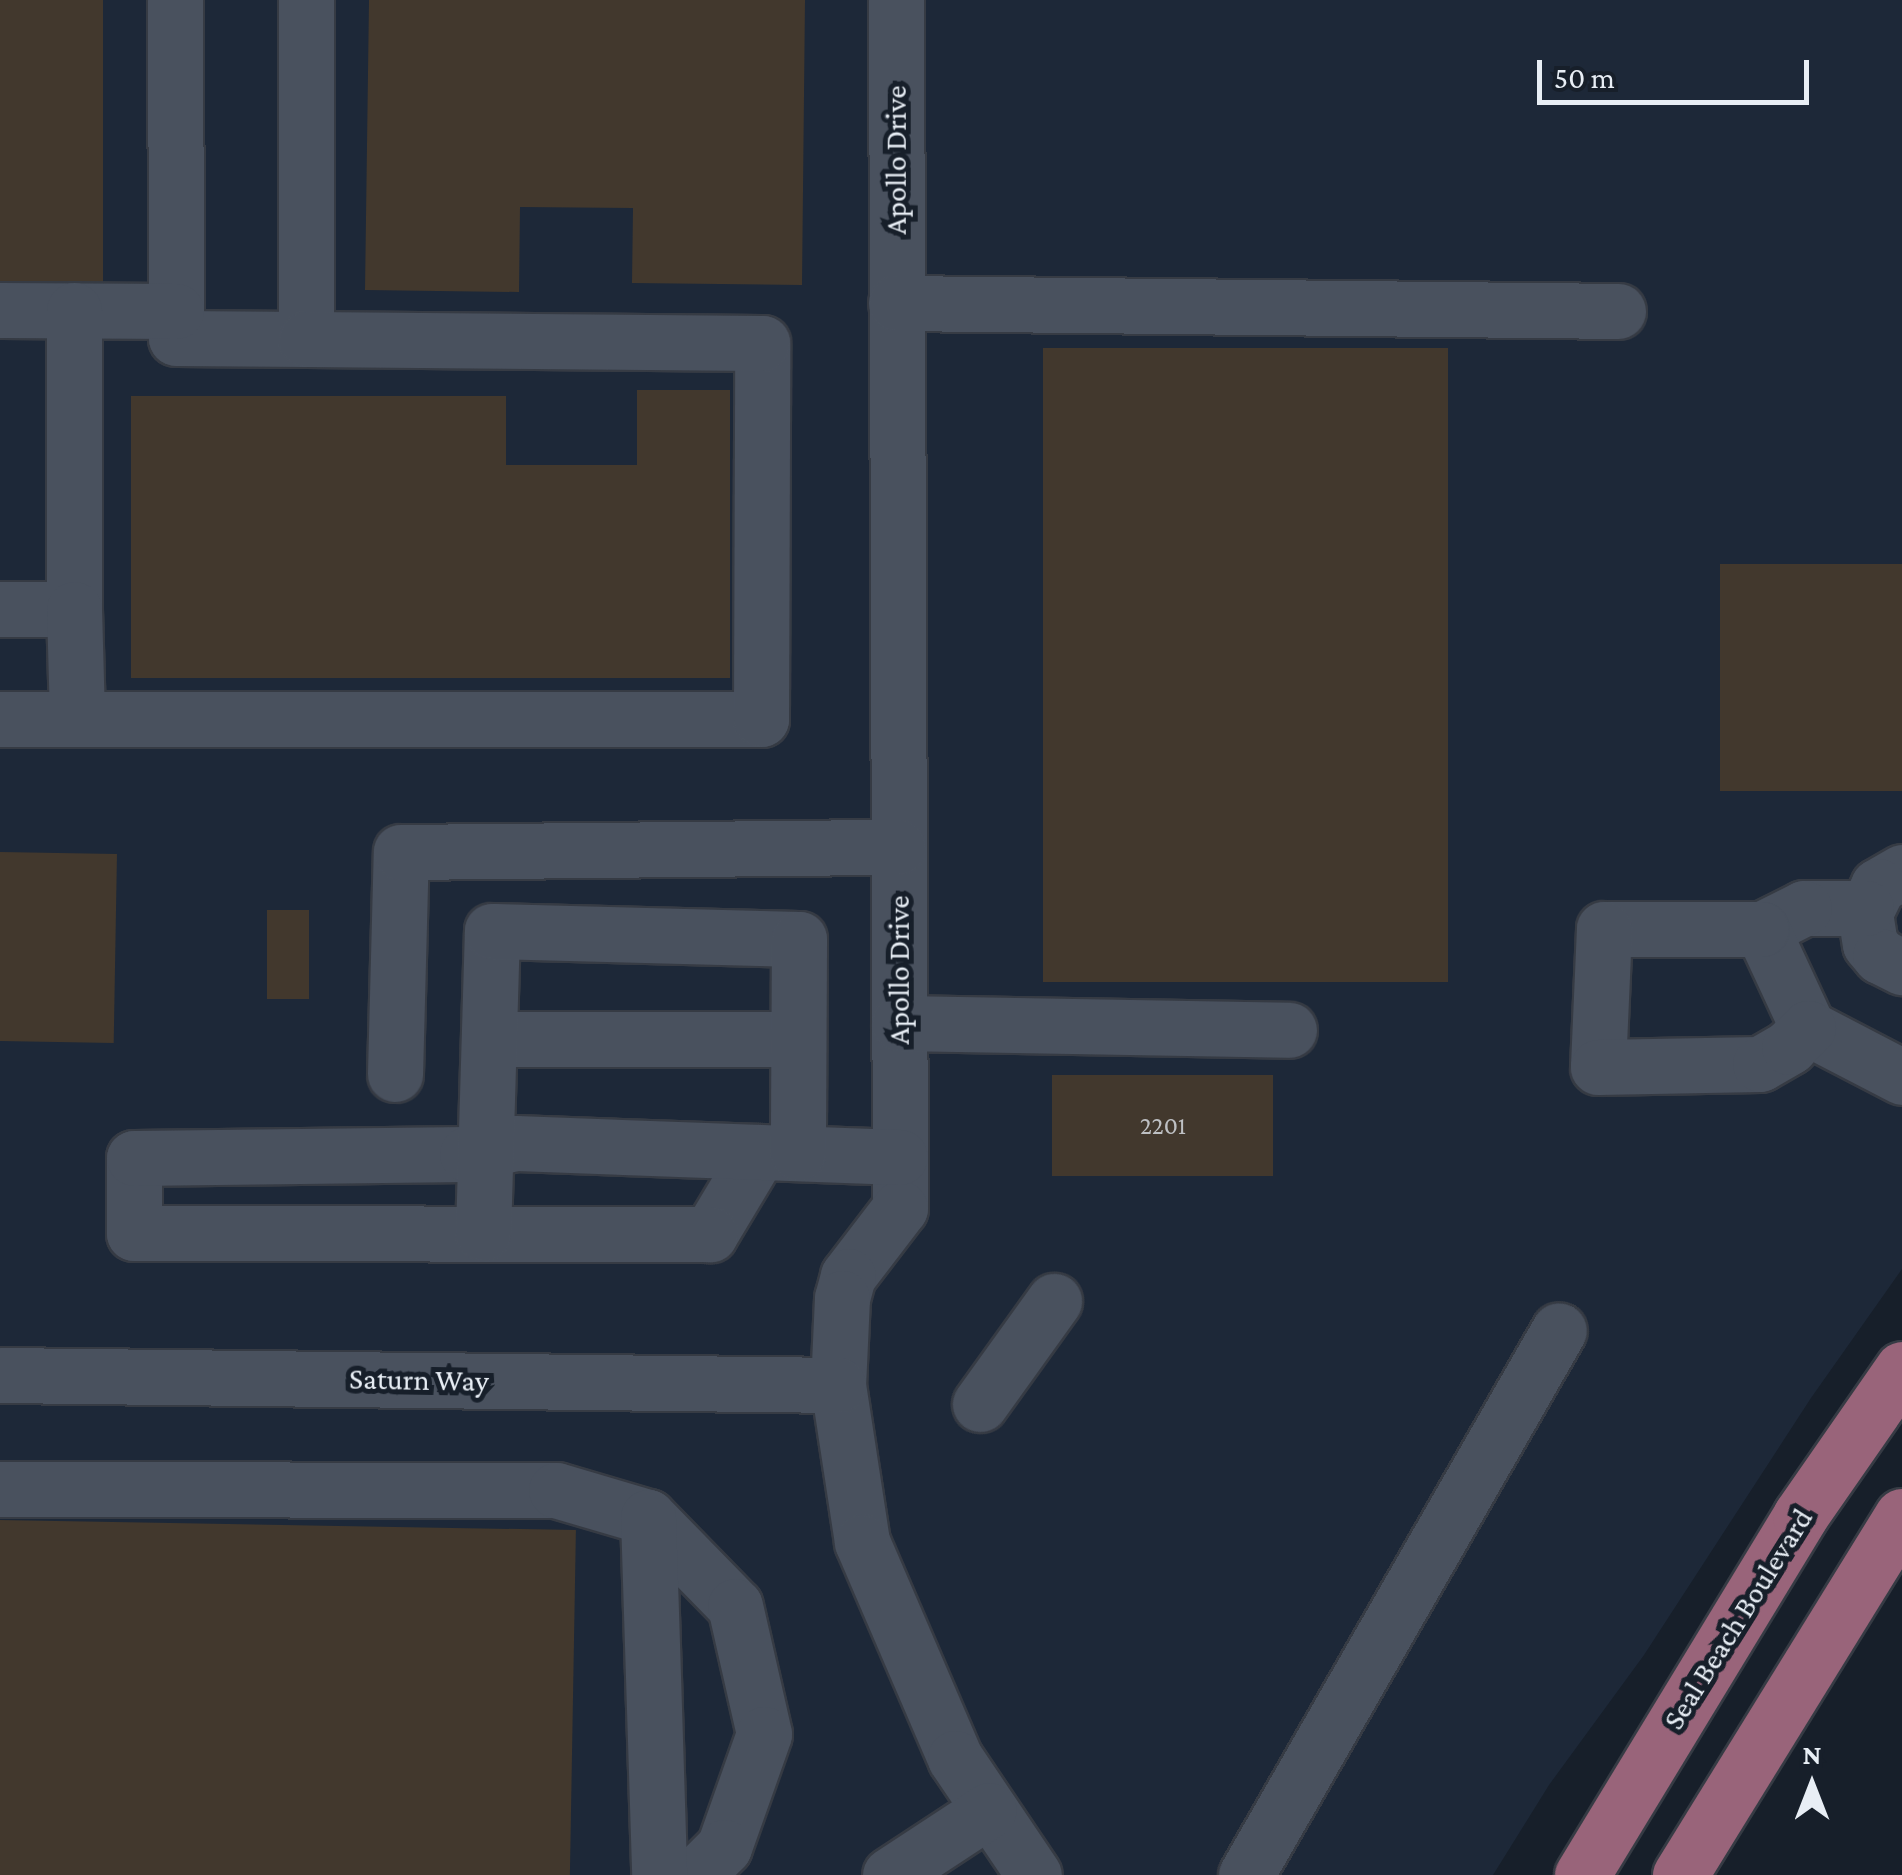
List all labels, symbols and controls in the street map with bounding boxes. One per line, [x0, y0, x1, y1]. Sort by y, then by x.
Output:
scale bar [1542, 40, 1814, 102]
text: 50 m [1554, 61, 1615, 94]
street label: Apollo Drive [878, 85, 914, 235]
street label: Apollo Drive [881, 895, 917, 1045]
house number: 2201 [1140, 1111, 1186, 1141]
street label: Saturn Way [349, 1361, 489, 1399]
street label: Seal Beach Boulevard [1656, 1502, 1820, 1736]
north arrow [1762, 1735, 1862, 1835]
text: N [1802, 1739, 1822, 1770]

